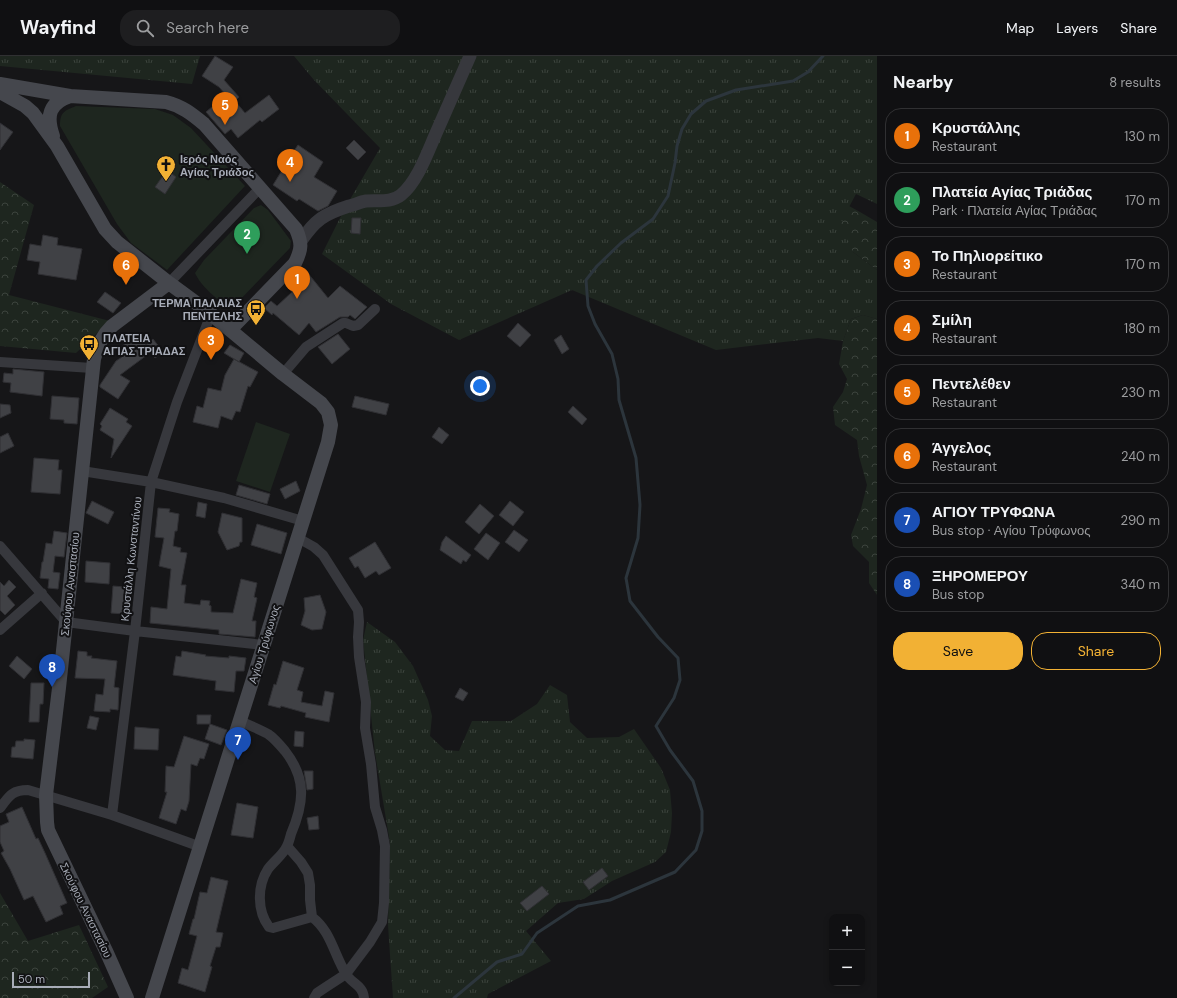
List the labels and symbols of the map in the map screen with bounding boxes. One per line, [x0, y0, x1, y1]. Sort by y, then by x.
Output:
pin: 5 [212, 92, 238, 125]
pin: 4 [277, 149, 303, 182]
place label: Ιερός Ναός Αγίας Τριάδος [180, 152, 255, 179]
church icon: Ιερός Ναός Αγίας Τριάδος [155, 154, 177, 182]
pin: 2 [234, 221, 260, 254]
pin: 6 [113, 252, 139, 285]
pin: 1 [284, 266, 310, 299]
place label: ΤΕΡΜΑ ΠΑΛΑΙΑΣ ΠΕΝΤΕΛΗΣ [152, 296, 242, 323]
bus stop icon: ΤΕΡΜΑ ΠΑΛΑΙΑΣ ΠΕΝΤΕΛΗΣ [245, 298, 267, 326]
pin: 3 [198, 327, 224, 360]
place label: ΠΛΑΤΕΙΑ ΑΓΙΑΣ ΤΡΙΑΔΑΣ [103, 331, 186, 358]
bus stop icon: ΠΛΑΤΕΙΑ ΑΓΙΑΣ ΤΡΙΑΔΑΣ [78, 333, 100, 361]
your location [470, 376, 490, 396]
street label: Κρυστάλλη Κωνσταντίνου [117, 496, 145, 622]
street label: Σκούφου Αναστασίου [58, 531, 82, 637]
street label: Αγίου Τρύφωνος [245, 603, 283, 685]
pin: 8 [39, 654, 65, 687]
pin: 7 [225, 727, 251, 760]
street label: Σκούφου Αναστασίου [57, 860, 115, 960]
scale bar [12, 970, 90, 989]

